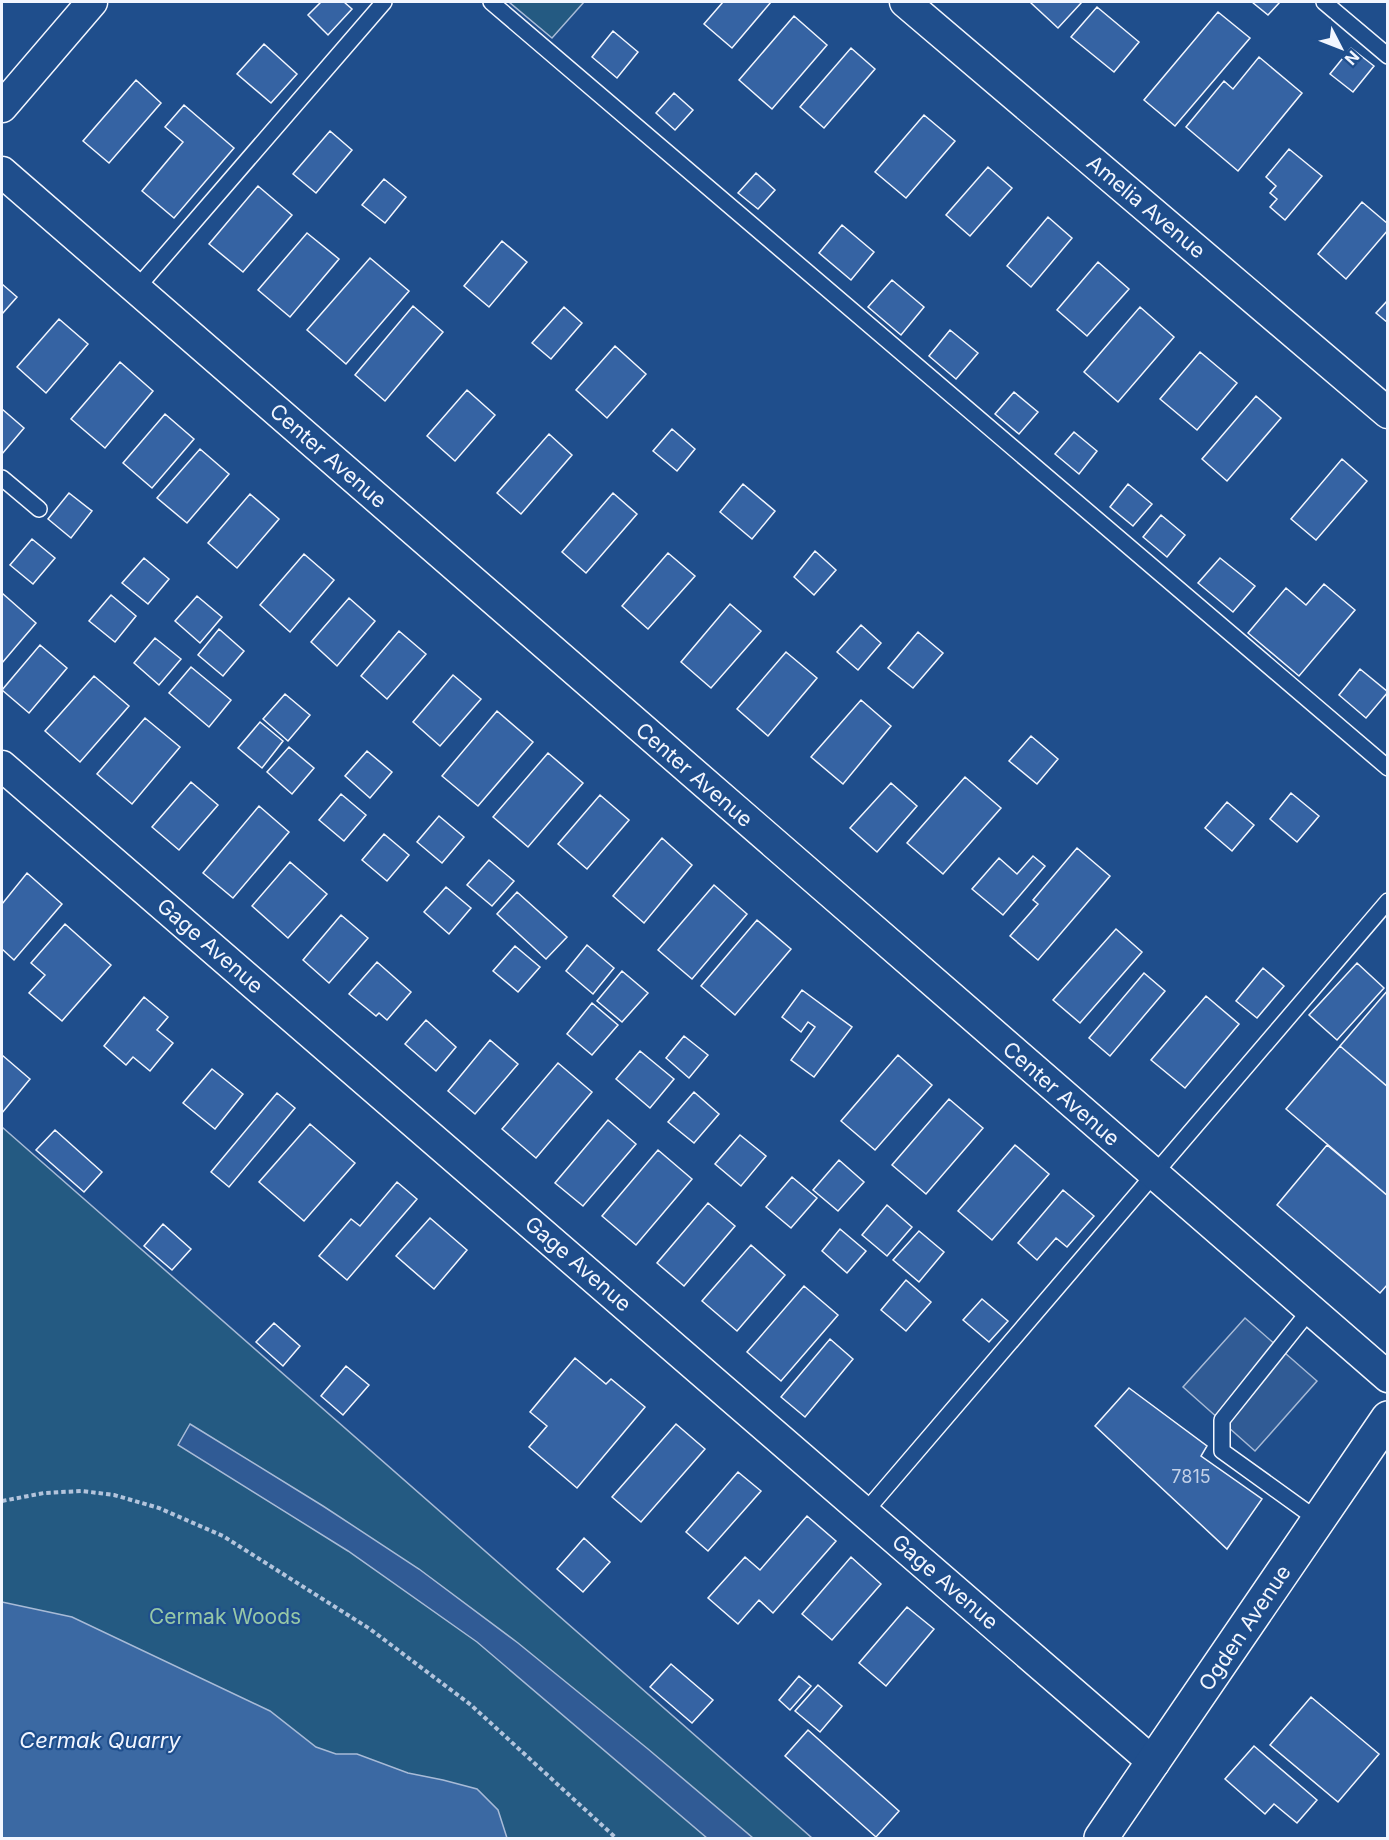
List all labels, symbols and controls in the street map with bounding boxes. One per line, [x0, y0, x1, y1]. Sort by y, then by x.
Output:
north arrow [1311, 18, 1371, 78]
text: N [1341, 47, 1364, 69]
street label: Amelia Avenue [1082, 150, 1211, 263]
street label: Center Avenue [265, 398, 392, 513]
street label: Center Avenue [631, 717, 758, 832]
street label: Gage Avenue [152, 893, 268, 998]
street label: Center Avenue [998, 1036, 1125, 1151]
street label: Gage Avenue [520, 1211, 636, 1316]
house number: 7815 [1171, 1466, 1211, 1487]
street label: Gage Avenue [887, 1529, 1003, 1634]
street label: Ogden Avenue [1193, 1560, 1296, 1695]
park label: Cermak Woods [149, 1604, 301, 1629]
water label: Cermak Quarry [19, 1727, 181, 1753]

